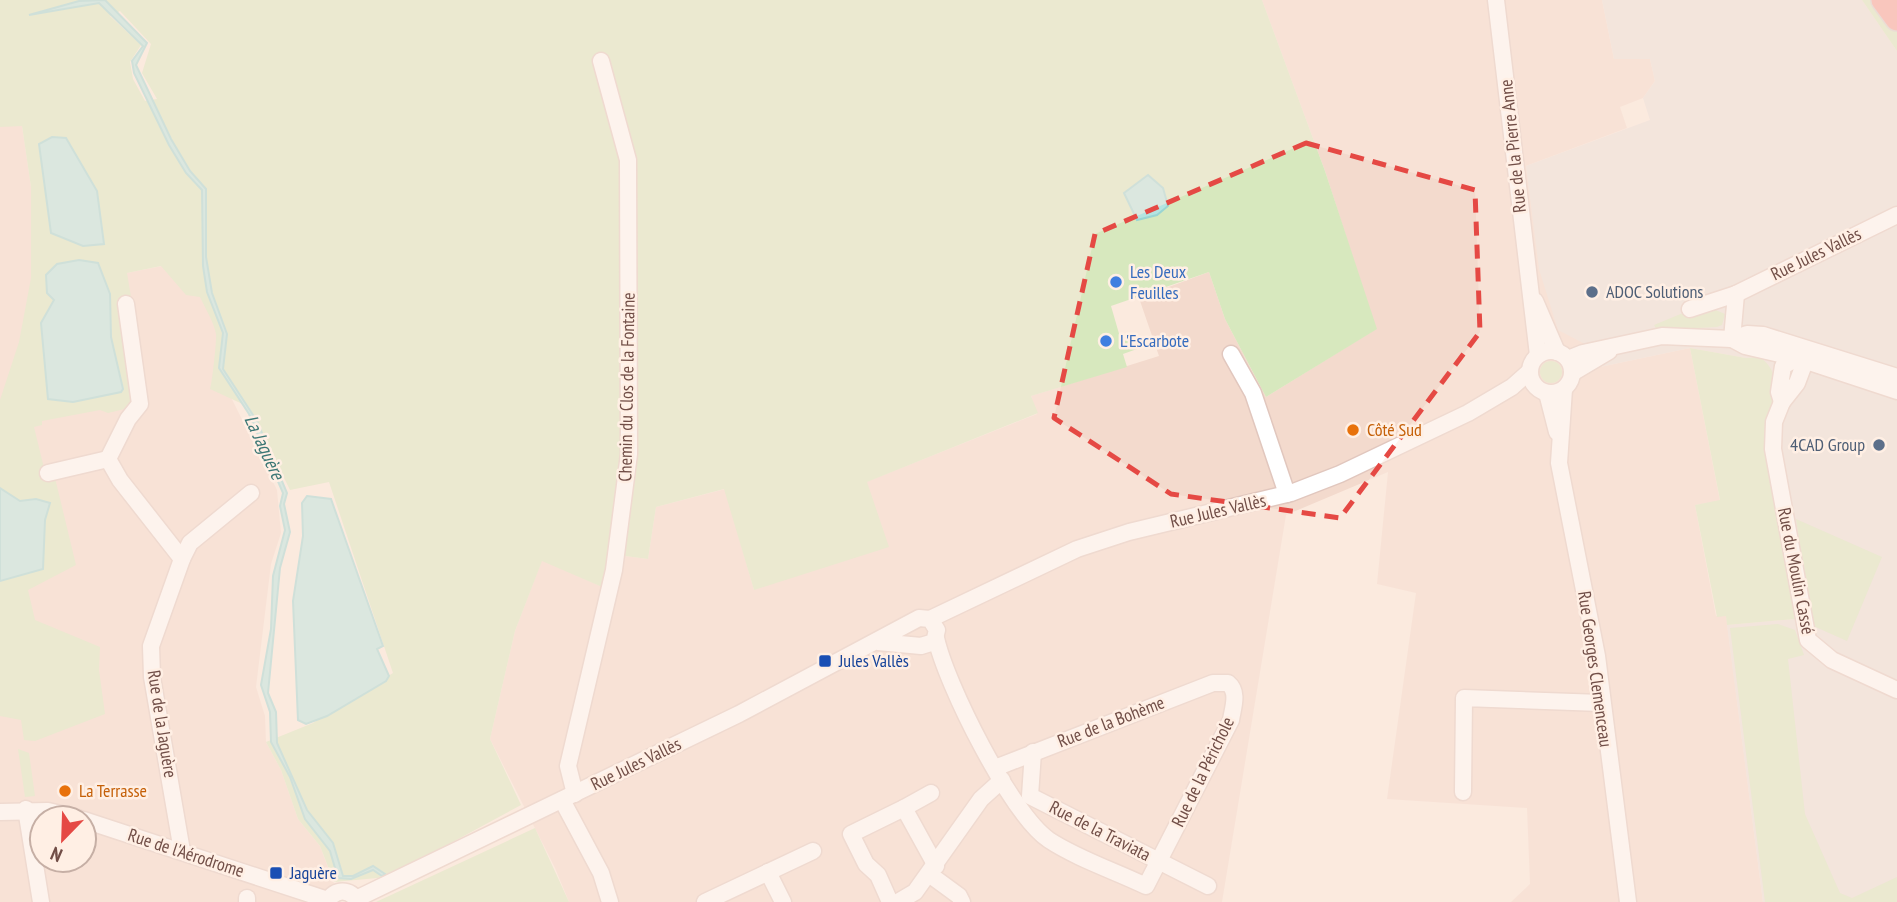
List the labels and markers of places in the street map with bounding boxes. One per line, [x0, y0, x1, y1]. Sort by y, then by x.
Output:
place label: Les Deux Feuilles [1130, 260, 1187, 304]
marker: Les Deux Feuilles [1108, 274, 1124, 290]
place label: ADOC Solutions [1606, 280, 1703, 303]
marker: ADOC Solutions [1584, 284, 1600, 300]
place label: L'Escarbote [1120, 329, 1189, 352]
marker: L'Escarbote [1098, 333, 1114, 349]
place label: Côté Sud [1367, 418, 1422, 441]
marker: Côté Sud [1345, 422, 1361, 438]
place label: 4CAD Group [1790, 433, 1865, 456]
marker: 4CAD Group [1871, 437, 1887, 453]
place label: Jules Vallès [838, 649, 909, 672]
marker: Jules Vallès [817, 653, 833, 669]
place label: La Terrasse [79, 779, 147, 802]
marker: La Terrasse [57, 783, 73, 799]
place label: Jaguère [289, 861, 337, 884]
marker: Jaguère [268, 865, 284, 881]

